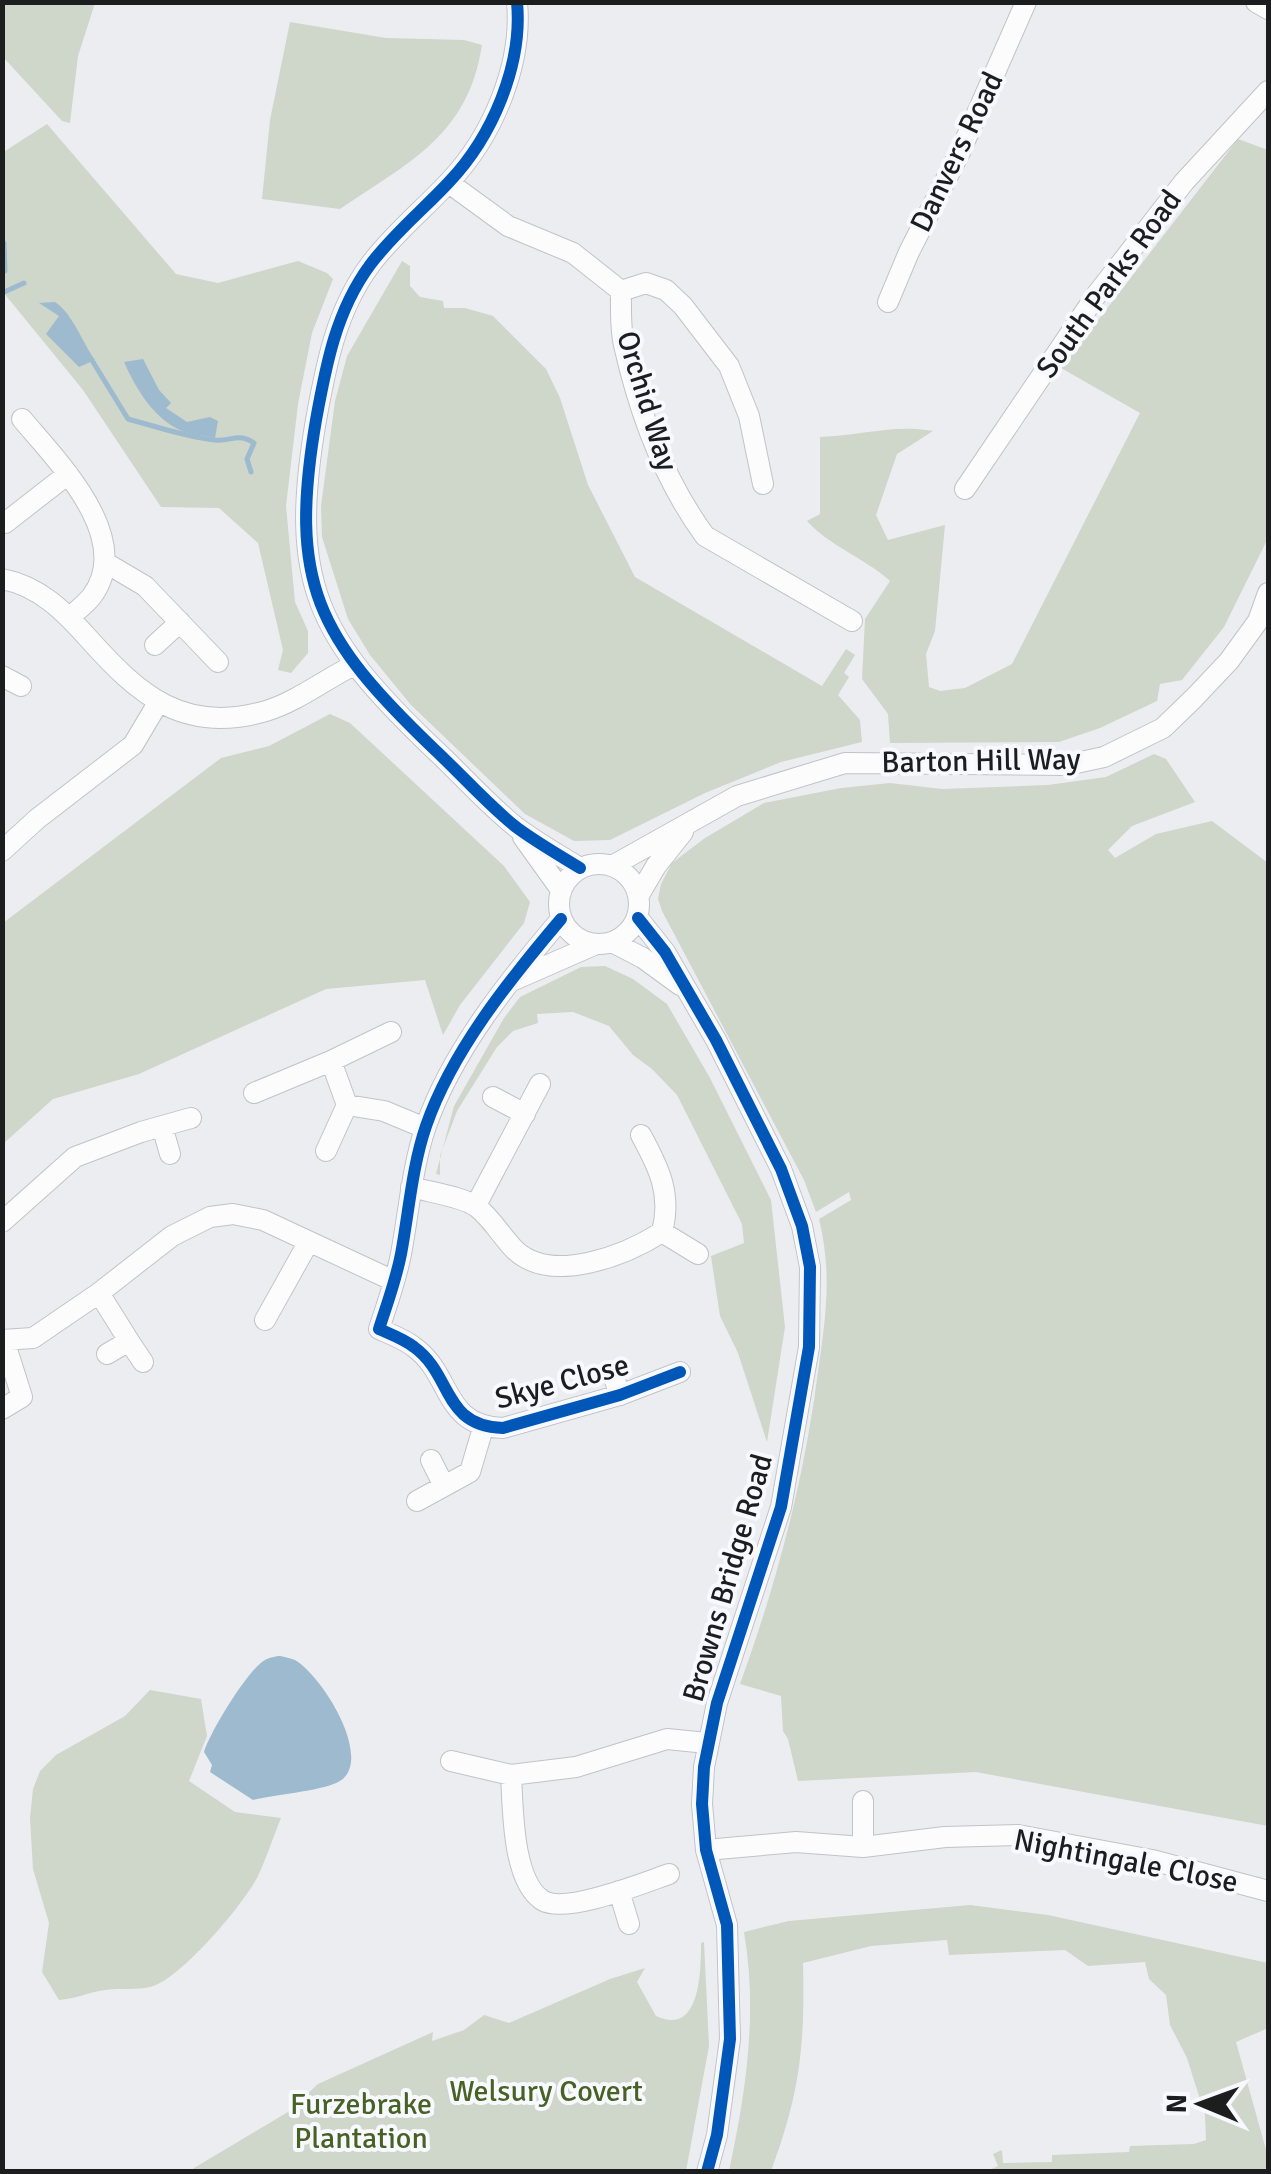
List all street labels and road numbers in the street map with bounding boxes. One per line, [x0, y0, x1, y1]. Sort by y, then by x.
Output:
street label: Danvers Road [902, 66, 1012, 238]
street label: South Parks Road [1028, 183, 1190, 385]
street label: Orchid Way [608, 326, 686, 476]
street label: Barton Hill Way [881, 741, 1081, 781]
street label: Skye Close [491, 1346, 633, 1418]
street label: Browns Bridge Road [675, 1450, 781, 1706]
street label: Nightingale Close [1011, 1821, 1241, 1901]

